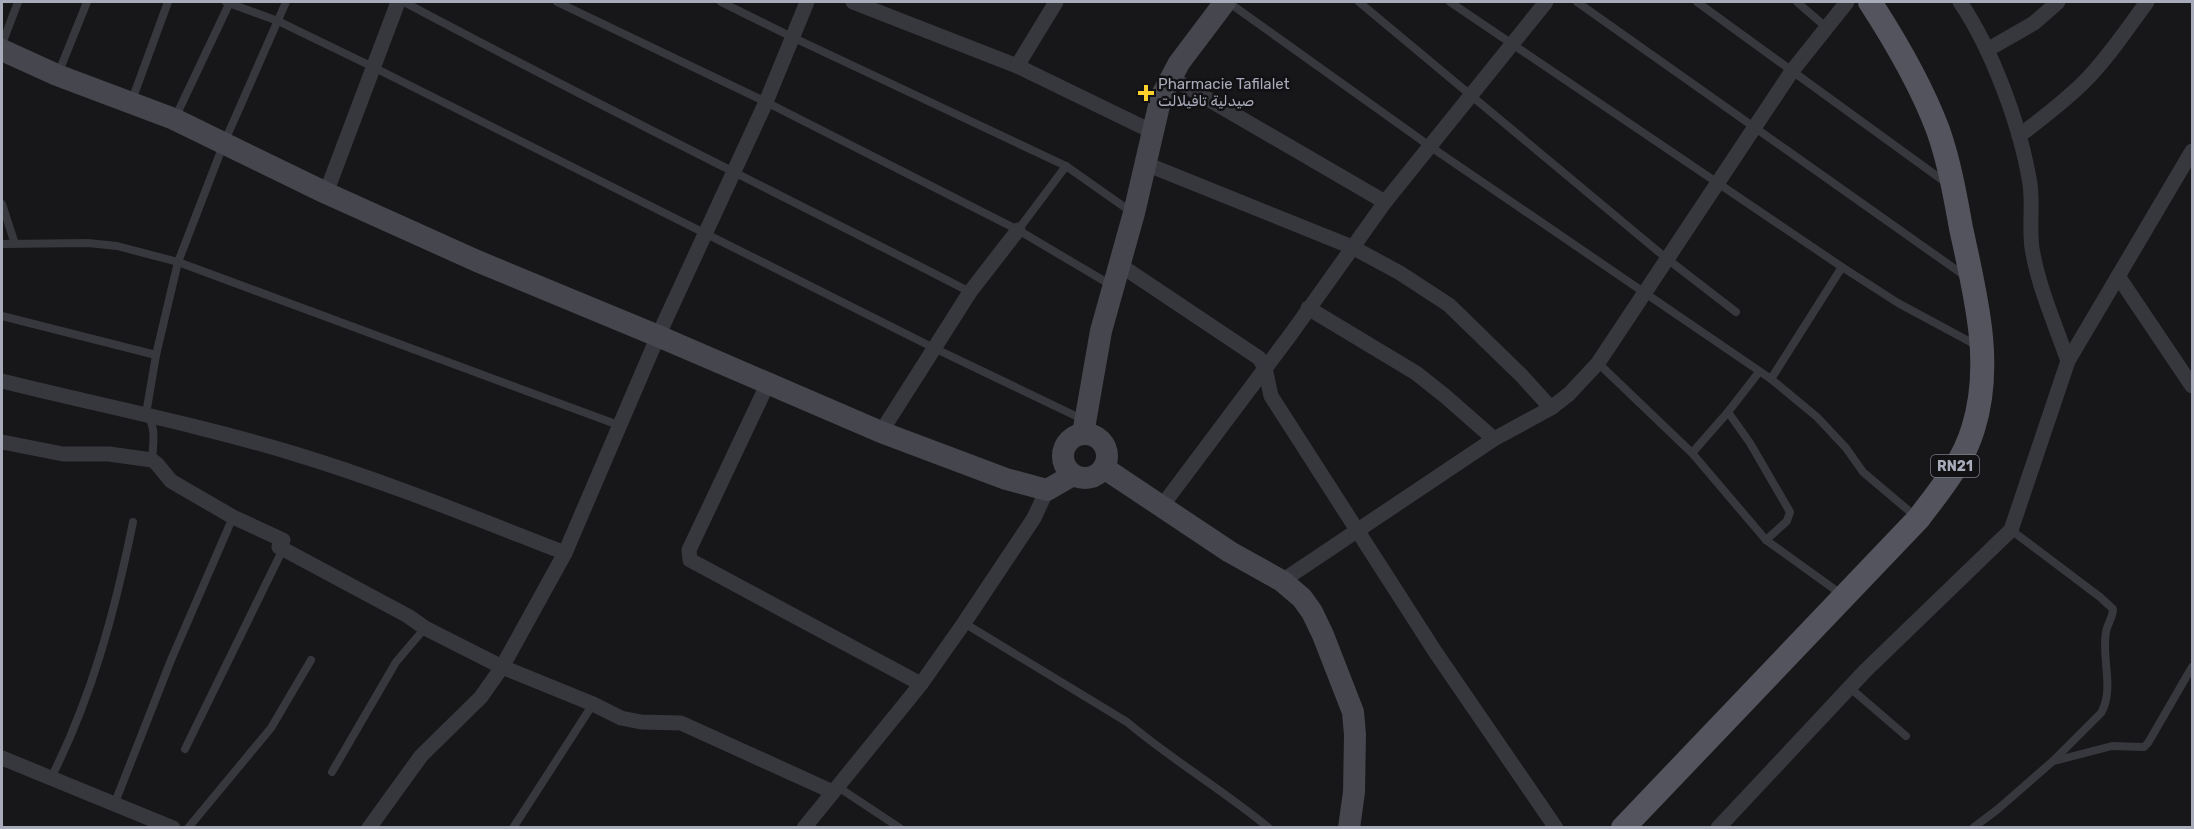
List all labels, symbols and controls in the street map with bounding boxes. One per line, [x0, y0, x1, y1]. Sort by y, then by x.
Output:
place label: Pharmacie Tafilalet صيدلية تافيلالت [1158, 75, 1290, 110]
marker: Pharmacie Tafilalet صيدلية تافيلالت [1139, 86, 1153, 100]
road number: RN21 [1931, 455, 1979, 477]

